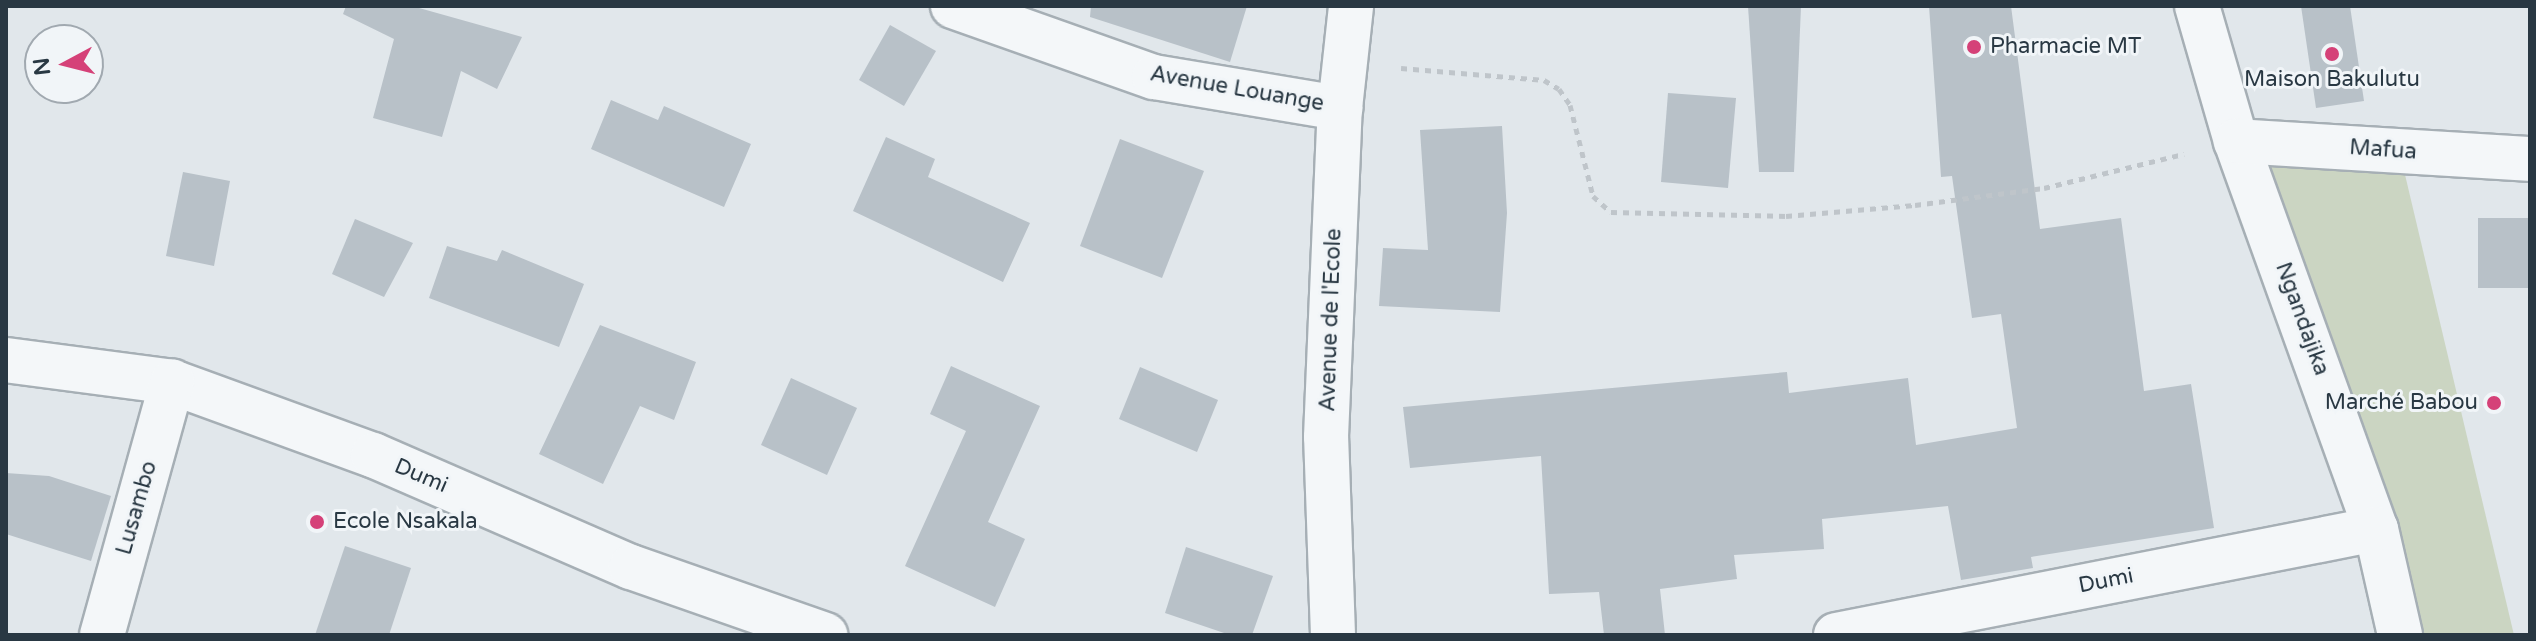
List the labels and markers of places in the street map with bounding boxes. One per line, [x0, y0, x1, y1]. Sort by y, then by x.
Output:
place label: Pharmacie MT [1990, 34, 2141, 60]
marker: Pharmacie MT [1965, 38, 1983, 56]
marker: Maison Bakulutu [2323, 45, 2341, 63]
place label: Maison Bakulutu [2244, 67, 2420, 93]
place label: Marché Babou [2325, 390, 2478, 416]
marker: Marché Babou [2485, 394, 2503, 412]
place label: Ecole Nsakala [333, 509, 478, 535]
marker: Ecole Nsakala [308, 513, 326, 531]

